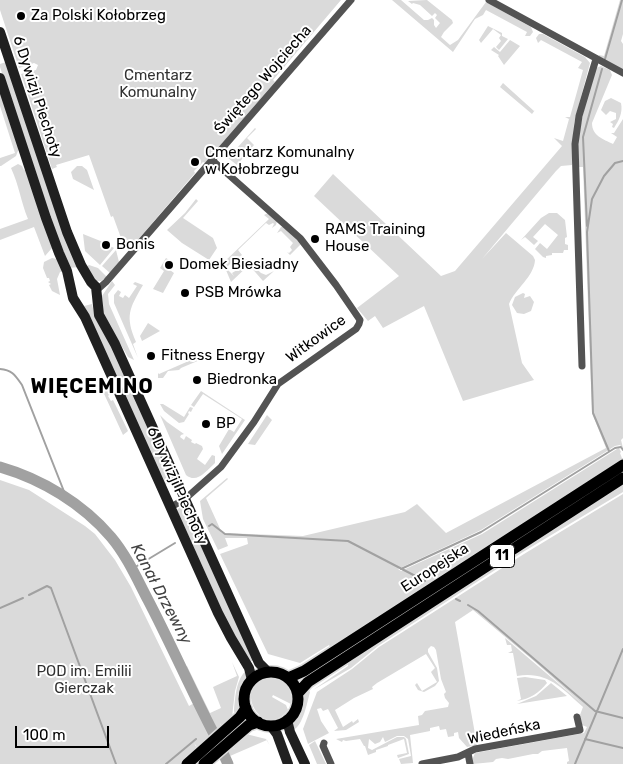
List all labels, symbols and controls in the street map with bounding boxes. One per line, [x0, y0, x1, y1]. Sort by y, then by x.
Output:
place label: Za Polski Kołobrzeg [31, 7, 166, 25]
marker: Za Polski Kołobrzeg [15, 10, 27, 22]
street label: Świętego Wojciecha [211, 22, 315, 138]
street label: 6 Dywizji Piechoty [9, 34, 65, 160]
park label: Cmentarz Komunalny [119, 67, 197, 102]
place label: Cmentarz Komunalny w Kołobrzegu [205, 144, 355, 179]
marker: Cmentarz Komunalny w Kołobrzegu [189, 156, 201, 168]
place label: RAMS Training House [325, 221, 426, 256]
marker: RAMS Training House [309, 233, 321, 245]
place label: Bonis [116, 236, 155, 254]
marker: Bonis [100, 239, 112, 251]
place label: Domek Biesiadny [179, 256, 299, 274]
marker: Domek Biesiadny [163, 259, 175, 271]
place label: PSB Mrówka [195, 284, 281, 302]
marker: PSB Mrówka [179, 287, 191, 299]
street label: Witkowice [283, 311, 349, 367]
place label: Fitness Energy [161, 347, 265, 365]
marker: Fitness Energy [145, 350, 157, 362]
place label: Biedronka [207, 371, 277, 389]
marker: Biedronka [191, 374, 203, 386]
district label: WIĘCEMINO [29, 375, 155, 399]
place label: BP [216, 415, 236, 433]
marker: BP [200, 418, 212, 430]
street label: 6 Dywizji Piechoty [143, 424, 211, 548]
water label: Kanał Drzewny [126, 540, 196, 648]
street label: Europejska [398, 540, 472, 596]
road number: 11 [490, 544, 514, 568]
park label: POD im. Emilii Gierczak [36, 663, 132, 698]
scale bar [18, 716, 111, 748]
street label: Wiedeńska [466, 716, 542, 748]
text: 100 m [23, 726, 65, 744]

